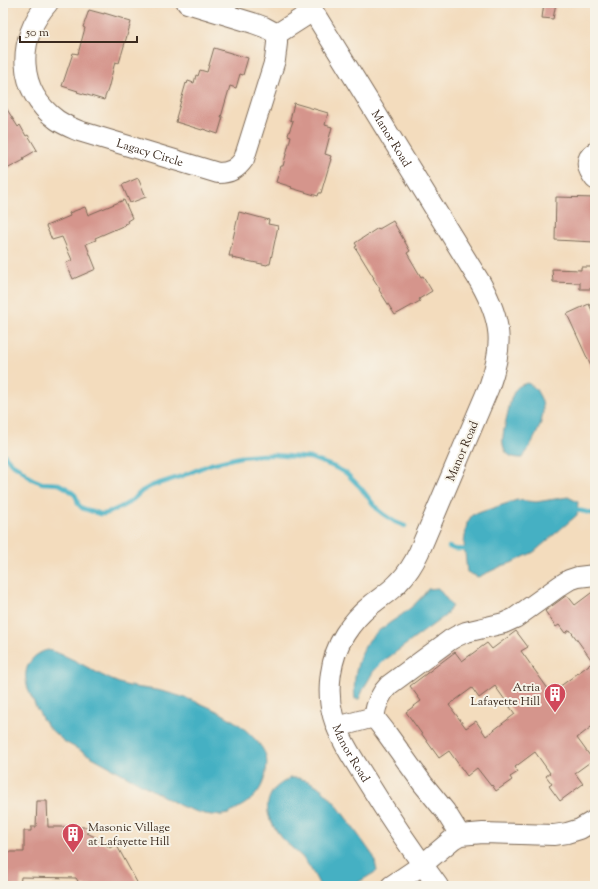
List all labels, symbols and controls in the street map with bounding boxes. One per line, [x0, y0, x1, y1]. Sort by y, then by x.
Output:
scale bar [20, 18, 137, 44]
text: 50 m [25, 24, 49, 42]
street label: Manor Road [366, 107, 415, 171]
street label: Lagacy Circle [114, 135, 186, 172]
street label: Manor Road [442, 418, 484, 484]
place label: Atria Lafayette Hill [470, 679, 541, 711]
building icon: Atria Lafayette Hill [542, 681, 568, 714]
street label: Manor Road [327, 722, 374, 786]
place label: Masonic Village at Lafayette Hill [88, 819, 171, 851]
building icon: Masonic Village at Lafayette Hill [60, 821, 86, 854]

